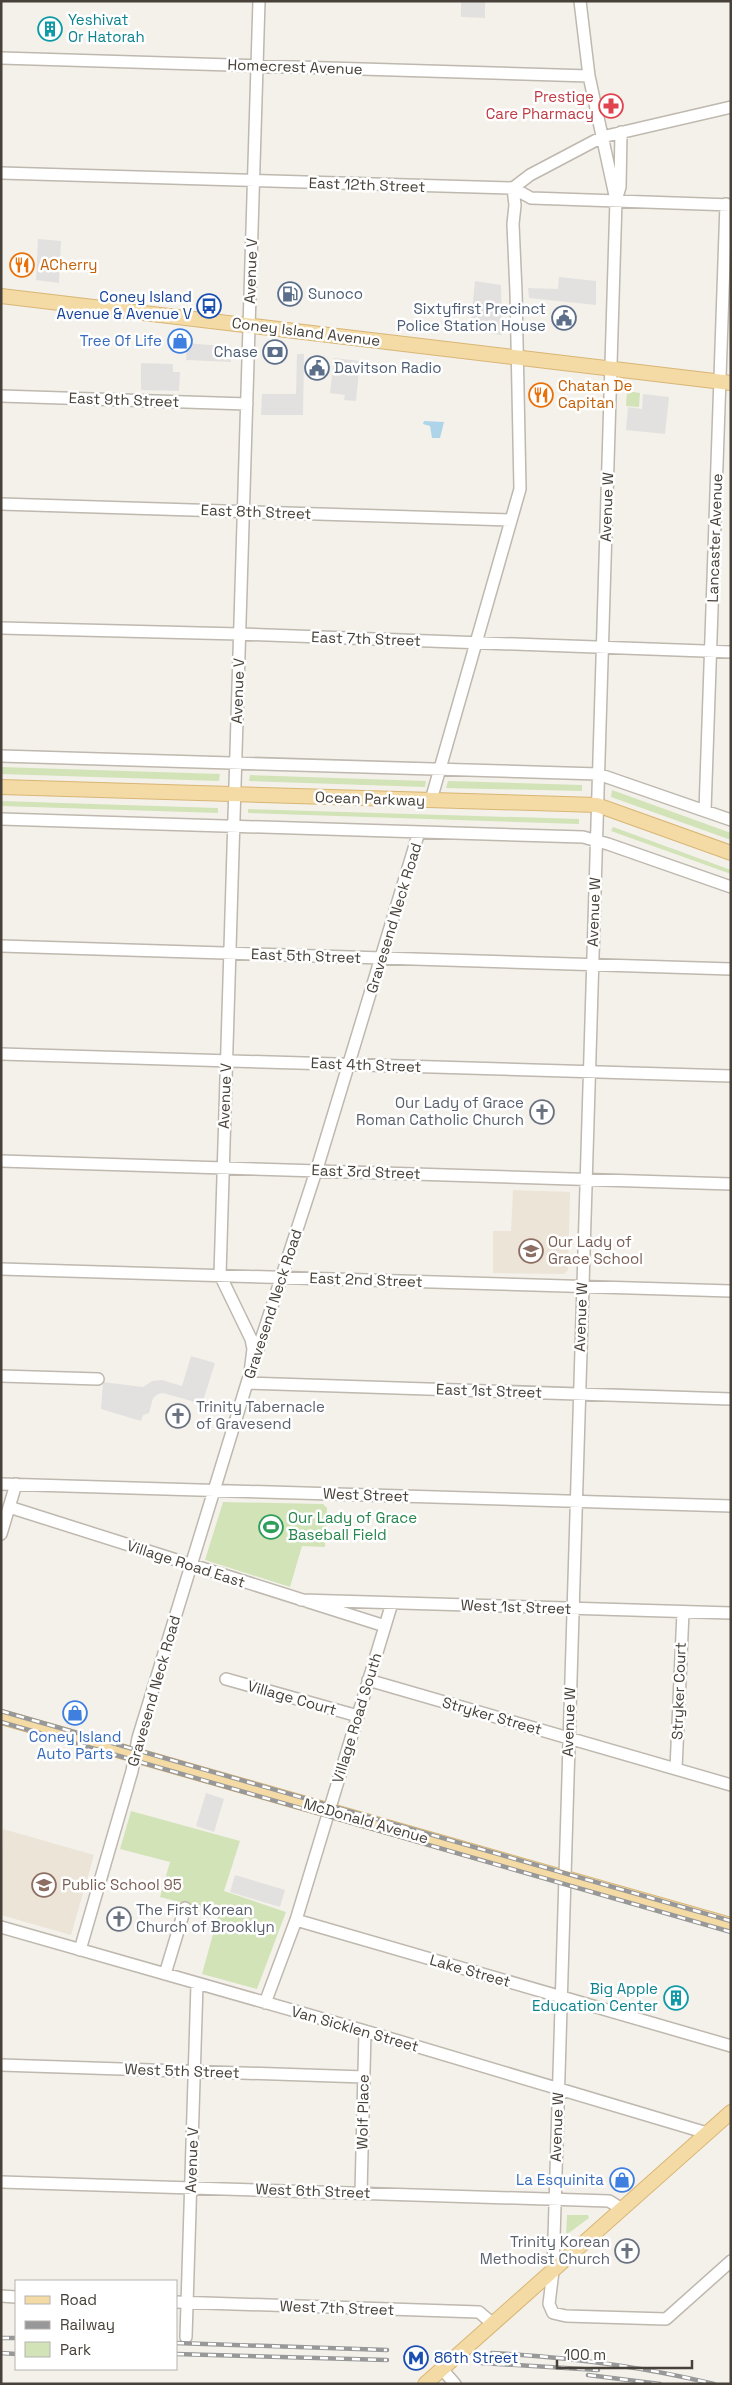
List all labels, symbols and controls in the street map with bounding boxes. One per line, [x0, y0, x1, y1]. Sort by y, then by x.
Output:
place label: Yeshivat Or Hatorah [68, 10, 145, 46]
building icon: Yeshivat Or Hatorah [37, 16, 63, 42]
street label: Homecrest Avenue [227, 55, 363, 78]
place label: Prestige Care Pharmacy [486, 87, 594, 123]
pharmacy icon: Prestige Care Pharmacy [598, 93, 624, 119]
street label: East 12th Street [308, 173, 426, 196]
street label: Avenue V [240, 238, 261, 304]
restaurant icon: ACherry [9, 252, 35, 278]
place label: ACherry [40, 255, 98, 274]
fuel station icon: Sunoco [277, 281, 303, 307]
place label: Sunoco [308, 284, 363, 303]
place label: Coney Island Avenue & Avenue V [57, 287, 192, 323]
bus stop icon: Coney Island Avenue & Avenue V [196, 293, 222, 319]
place label: Sixtyfirst Precinct Police Station House [397, 299, 546, 335]
public building icon: Sixtyfirst Precinct Police Station House [551, 305, 577, 331]
street label: Coney Island Avenue [231, 313, 381, 350]
shop icon: Tree Of Life [167, 328, 193, 354]
place label: Tree Of Life [80, 331, 162, 350]
bank icon: Chase [262, 339, 288, 365]
place label: Chase [214, 342, 258, 361]
public building icon: Davitson Radio [304, 355, 330, 381]
place label: Davitson Radio [334, 358, 442, 377]
place label: Chatan De Capitan [558, 376, 632, 412]
restaurant icon: Chatan De Capitan [528, 382, 554, 408]
street label: East 9th Street [68, 388, 180, 411]
street label: Avenue W [596, 472, 617, 542]
street label: Lancaster Avenue [703, 473, 726, 603]
street label: East 8th Street [200, 500, 312, 523]
street label: East 7th Street [311, 627, 421, 650]
street label: Avenue V [227, 658, 248, 724]
street label: Ocean Parkway [315, 787, 425, 810]
street label: Gravesend Neck Road [362, 840, 425, 995]
street label: Avenue W [583, 877, 604, 947]
street label: East 5th Street [251, 944, 362, 967]
street label: East 4th Street [310, 1053, 422, 1076]
street label: Avenue V [214, 1063, 235, 1129]
place label: Our Lady of Grace Roman Catholic Church [356, 1093, 524, 1129]
church icon: Our Lady of Grace Roman Catholic Church [529, 1099, 555, 1125]
street label: East 3rd Street [311, 1160, 421, 1183]
street label: Gravesend Neck Road [239, 1227, 306, 1381]
place label: Our Lady of Grace School [548, 1232, 643, 1268]
school or university icon: Our Lady of Grace School [518, 1238, 544, 1264]
street label: East 2nd Street [309, 1268, 423, 1291]
street label: Avenue W [570, 1282, 591, 1352]
street label: East 1st Street [436, 1379, 542, 1402]
place label: Trinity Tabernacle of Gravesend [196, 1397, 325, 1433]
church icon: Trinity Tabernacle of Gravesend [165, 1403, 191, 1429]
street label: West Street [323, 1484, 409, 1506]
place label: Our Lady of Grace Baseball Field [288, 1508, 417, 1544]
sports icon: Our Lady of Grace Baseball Field [258, 1514, 284, 1540]
street label: Village Road East [125, 1535, 248, 1592]
street label: West 1st Street [460, 1595, 572, 1618]
street label: Gravesend Neck Road [123, 1613, 184, 1769]
street label: Stryker Court [667, 1642, 690, 1740]
street label: Village Road South [328, 1650, 385, 1785]
street label: Village Court [245, 1676, 339, 1719]
street label: Avenue W [558, 1687, 579, 1757]
street label: Stryker Street [440, 1692, 544, 1739]
shop icon: Coney Island Auto Parts [62, 1700, 88, 1726]
place label: Coney Island Auto Parts [29, 1727, 121, 1763]
street label: McDonald Avenue [302, 1794, 431, 1847]
school or university icon: Public School 95 [31, 1872, 57, 1898]
place label: Public School 95 [62, 1875, 182, 1894]
place label: The First Korean Church of Brooklyn [136, 1900, 275, 1936]
church icon: The First Korean Church of Brooklyn [106, 1906, 132, 1932]
street label: Lake Street [428, 1950, 513, 1991]
place label: Big Apple Education Center [532, 1979, 658, 2015]
building icon: Big Apple Education Center [663, 1985, 689, 2011]
street label: Van Sicklen Street [289, 2001, 421, 2056]
street label: West 5th Street [124, 2059, 240, 2082]
street label: Wolf Place [352, 2074, 373, 2150]
street label: Avenue W [546, 2092, 567, 2162]
street label: Avenue V [181, 2127, 202, 2193]
shop icon: La Esquinita [609, 2167, 635, 2193]
place label: La Esquinita [516, 2170, 604, 2189]
street label: West 6th Street [255, 2179, 371, 2202]
place label: Trinity Korean Methodist Church [480, 2232, 610, 2268]
church icon: Trinity Korean Methodist Church [614, 2238, 640, 2264]
legend [15, 2280, 178, 2370]
text: Road [60, 2290, 97, 2309]
street label: West 7th Street [279, 2296, 395, 2319]
text: Railway [60, 2315, 115, 2334]
scale bar [557, 2338, 692, 2370]
text: Park [60, 2340, 91, 2359]
metro station icon: 86th Street [403, 2345, 429, 2371]
text: 100 m [564, 2345, 606, 2364]
place label: 86th Street [434, 2348, 518, 2367]

